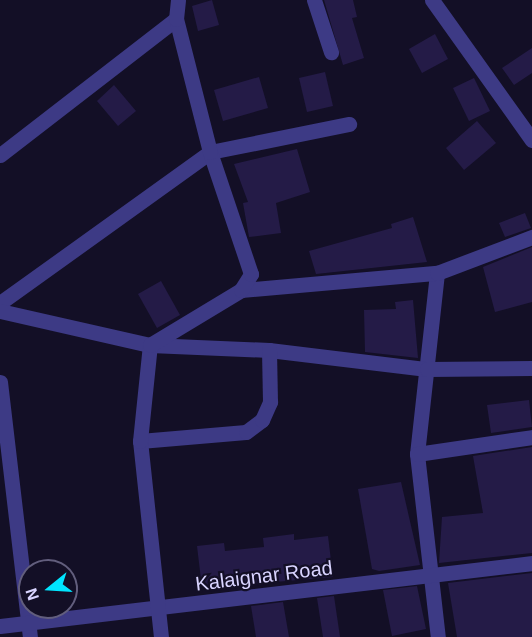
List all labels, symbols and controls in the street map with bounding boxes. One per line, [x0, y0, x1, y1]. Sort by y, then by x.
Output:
street label: Kalaignar Road [194, 556, 334, 596]
north arrow [18, 559, 78, 619]
text: N [22, 586, 42, 602]

